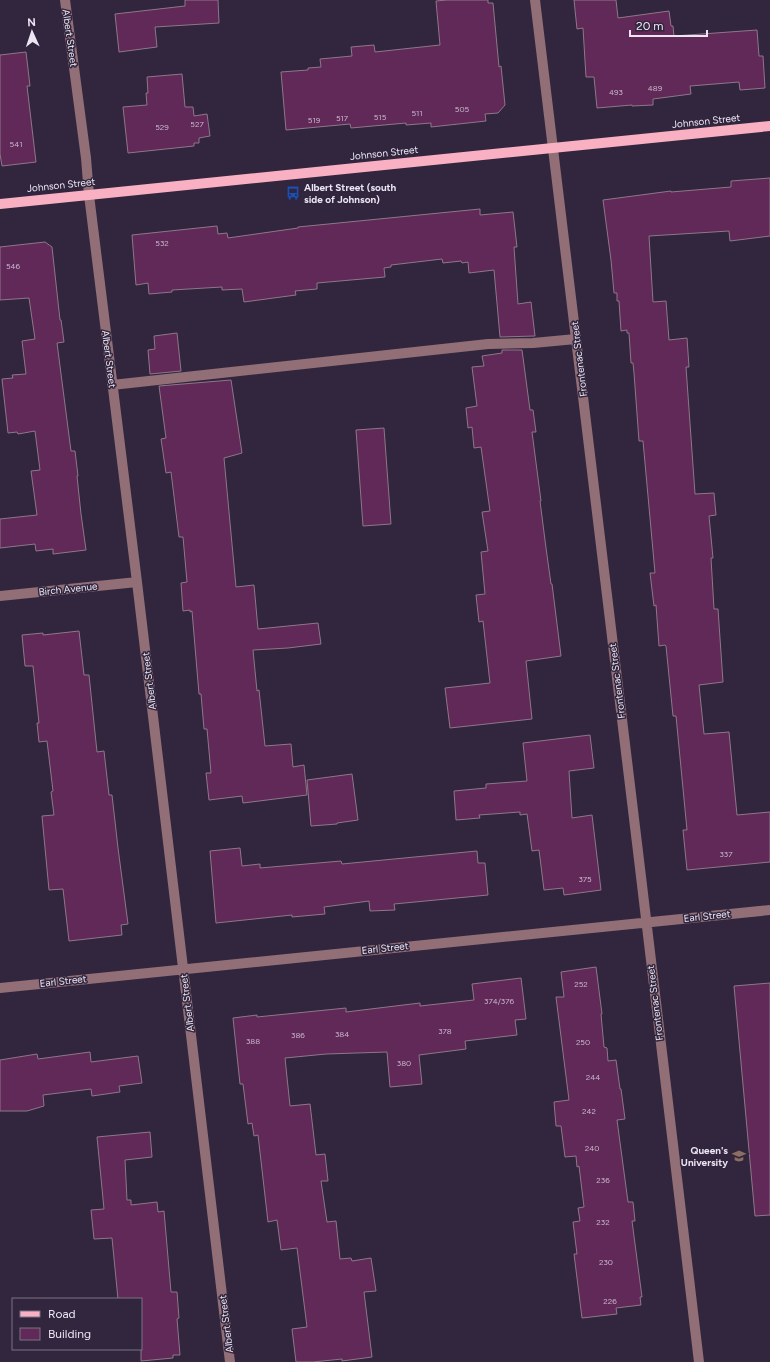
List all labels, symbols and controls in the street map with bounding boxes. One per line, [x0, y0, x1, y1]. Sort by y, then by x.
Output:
street label: Albert Street [60, 8, 80, 68]
north arrow [12, 12, 52, 52]
scale bar [630, 12, 707, 38]
text: N [27, 16, 36, 29]
text: 20 m [636, 19, 664, 33]
house number: 489 [648, 83, 663, 93]
house number: 493 [609, 87, 623, 97]
house number: 505 [455, 104, 470, 114]
house number: 511 [411, 108, 423, 118]
street label: Johnson Street [671, 111, 741, 131]
house number: 515 [374, 112, 387, 122]
house number: 517 [336, 113, 349, 123]
house number: 519 [308, 115, 321, 125]
house number: 527 [190, 119, 204, 129]
house number: 529 [155, 122, 169, 132]
house number: 541 [10, 139, 22, 149]
street label: Johnson Street [349, 143, 419, 163]
street label: Johnson Street [26, 175, 96, 195]
place label: Albert Street (south side of Johnson) [304, 181, 397, 206]
bus stop icon: Albert Street (south side of Johnson) [285, 185, 301, 201]
house number: 532 [155, 238, 169, 248]
house number: 546 [6, 261, 21, 271]
street label: Frontenac Street [568, 320, 590, 397]
street label: Albert Street [99, 329, 119, 389]
street label: Birch Avenue [38, 579, 99, 599]
street label: Frontenac Street [606, 642, 628, 719]
street label: Albert Street [139, 651, 159, 711]
house number: 337 [720, 849, 733, 859]
house number: 375 [578, 874, 592, 884]
street label: Earl Street [683, 907, 731, 925]
street label: Earl Street [361, 939, 409, 957]
street label: Frontenac Street [644, 964, 666, 1041]
street label: Earl Street [39, 972, 87, 990]
street label: Albert Street [177, 973, 197, 1033]
house number: 252 [574, 979, 588, 989]
house number: 374/376 [484, 996, 514, 1006]
house number: 378 [438, 1026, 452, 1036]
house number: 384 [335, 1029, 349, 1039]
house number: 386 [291, 1030, 305, 1040]
house number: 388 [246, 1036, 260, 1046]
house number: 250 [576, 1037, 590, 1047]
house number: 380 [397, 1058, 411, 1068]
house number: 244 [586, 1072, 600, 1082]
house number: 242 [582, 1106, 596, 1116]
house number: 240 [585, 1143, 599, 1153]
place label: Queen's University [681, 1144, 728, 1169]
school or university icon: Queen's University [731, 1148, 747, 1164]
house number: 236 [596, 1175, 610, 1185]
house number: 232 [596, 1217, 610, 1227]
house number: 230 [599, 1257, 613, 1267]
street label: Albert Street [216, 1294, 236, 1354]
house number: 226 [603, 1296, 617, 1306]
legend [12, 1298, 142, 1350]
text: Road [48, 1307, 76, 1321]
text: Building [48, 1327, 91, 1341]

